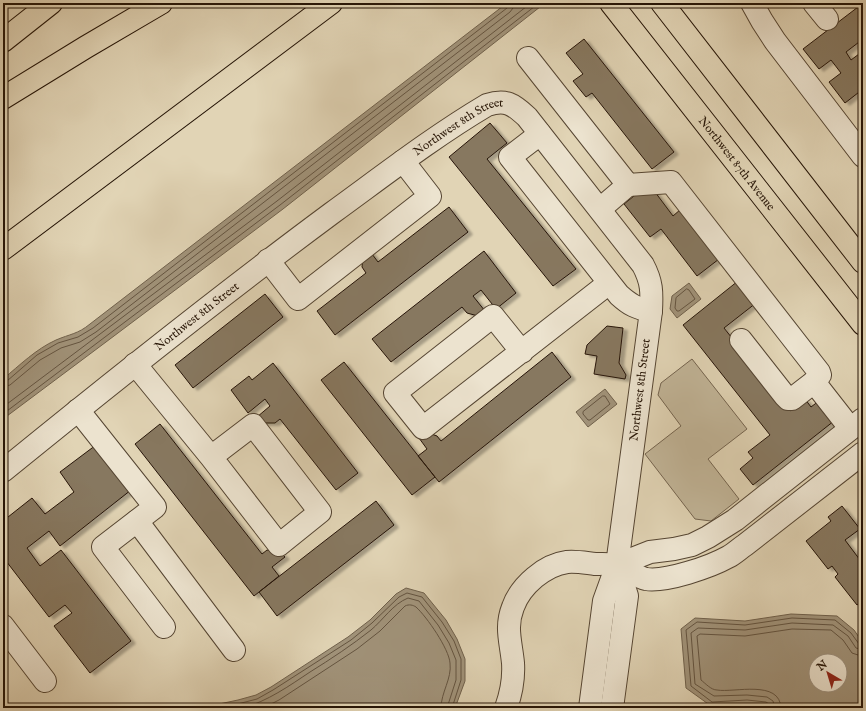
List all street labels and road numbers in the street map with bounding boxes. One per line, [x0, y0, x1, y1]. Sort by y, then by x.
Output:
street label: Northwest 8th Street [410, 95, 503, 159]
street label: Northwest 87th Avenue [695, 113, 779, 214]
street label: Northwest 8th Street [151, 279, 242, 354]
street label: Northwest 8th Street [626, 338, 654, 442]

